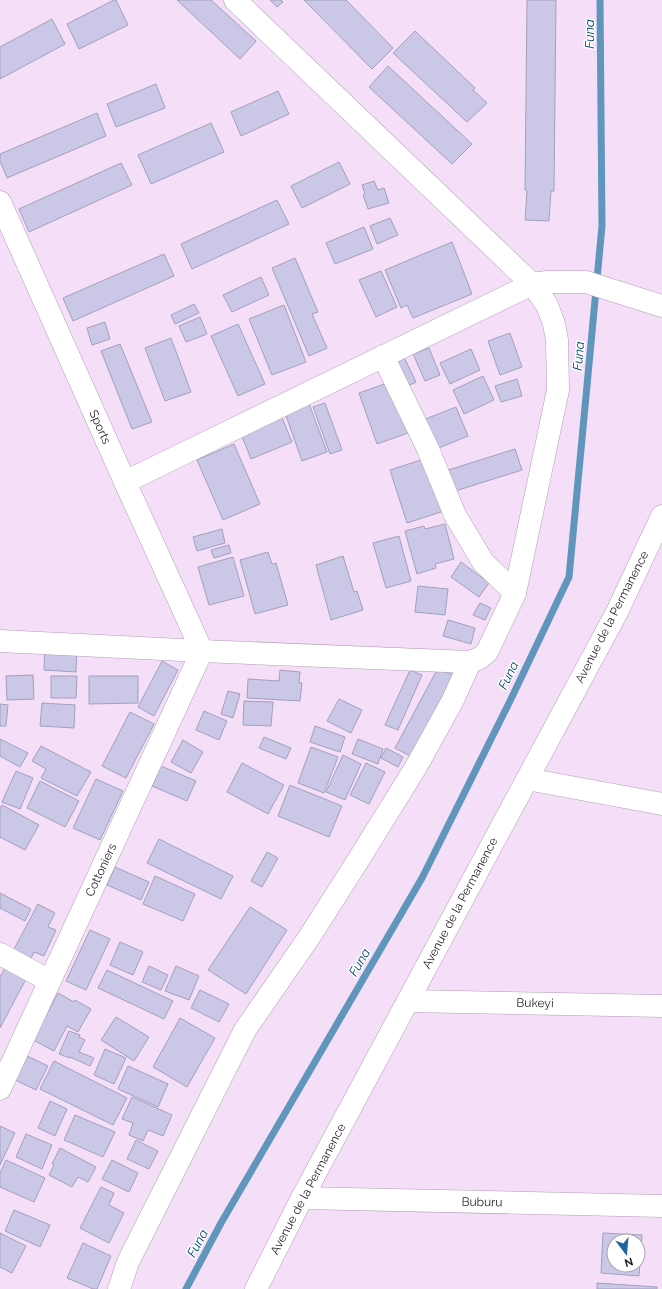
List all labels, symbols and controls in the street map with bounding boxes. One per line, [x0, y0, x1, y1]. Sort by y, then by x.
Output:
water label: Funa [582, 19, 597, 49]
water label: Funa [570, 341, 587, 371]
street label: Sports [86, 408, 114, 446]
street label: Avenue de la Permanence [573, 549, 651, 685]
water label: Funa [495, 658, 522, 692]
street label: Avenue de la Permanence [419, 835, 501, 971]
street label: Cottoniers [83, 841, 119, 899]
water label: Funa [346, 946, 373, 979]
street label: Bukeyi [516, 996, 554, 1010]
street label: Avenue de la Permanence [267, 1121, 349, 1257]
street label: Buburu [461, 1195, 503, 1209]
water label: Funa [184, 1227, 211, 1260]
north arrow [606, 1233, 646, 1273]
text: N [623, 1255, 634, 1270]

